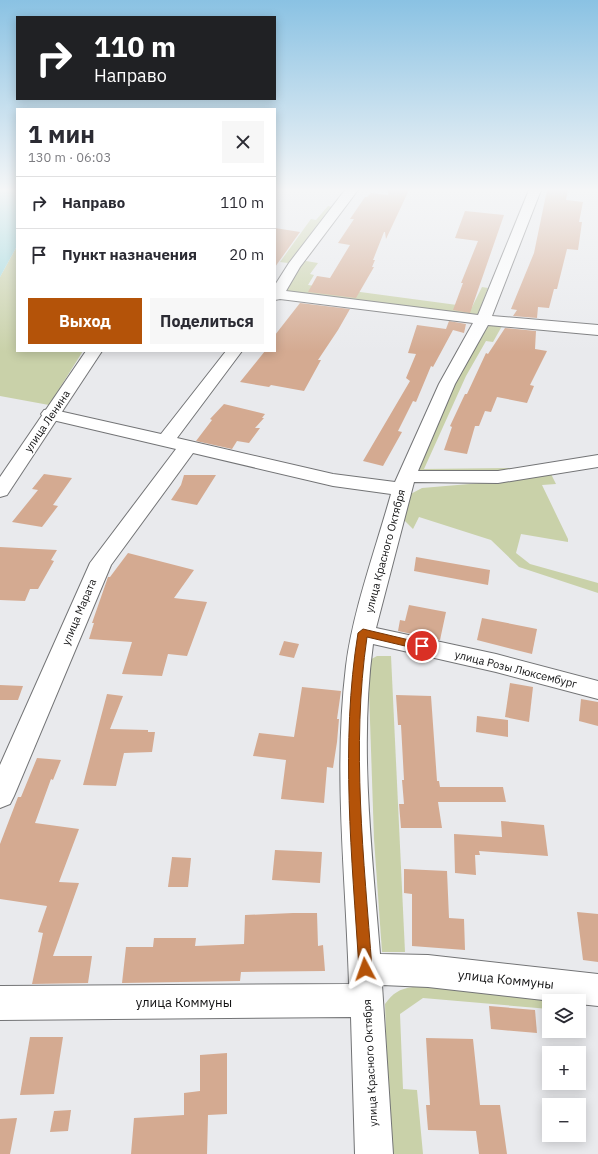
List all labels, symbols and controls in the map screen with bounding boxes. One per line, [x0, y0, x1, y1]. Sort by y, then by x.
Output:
text: 110 m [94, 28, 176, 65]
icon: right [28, 32, 80, 84]
text: Направо [94, 64, 167, 87]
text: 1 мин [28, 118, 95, 150]
button: close [222, 121, 264, 163]
text: 130 m · 06:03 [28, 149, 111, 166]
icon: right [28, 192, 50, 214]
text: Направо [62, 193, 125, 212]
text: 110 m [220, 193, 264, 212]
icon: arrive [28, 244, 50, 266]
text: Пункт назначения [62, 245, 197, 264]
text: 20 m [229, 245, 264, 264]
button: Выход [28, 298, 142, 344]
button: Поделиться [150, 298, 264, 344]
street label: улица Ленина [21, 387, 73, 455]
street label: улица Красного Октября [362, 488, 408, 614]
street label: улица Марата [59, 577, 99, 647]
pin [405, 629, 439, 663]
icon: arrive [411, 635, 433, 657]
street label: улица Розы Люксембург [453, 647, 579, 691]
position arrow [344, 948, 386, 990]
street label: улица Коммуны [457, 966, 555, 993]
street label: улица Коммуны [136, 994, 232, 1011]
map controls [542, 994, 586, 1142]
button: layers [542, 994, 586, 1038]
street label: улица Красного Октября [360, 999, 380, 1127]
button: + [542, 1046, 586, 1090]
button: − [542, 1098, 586, 1142]

